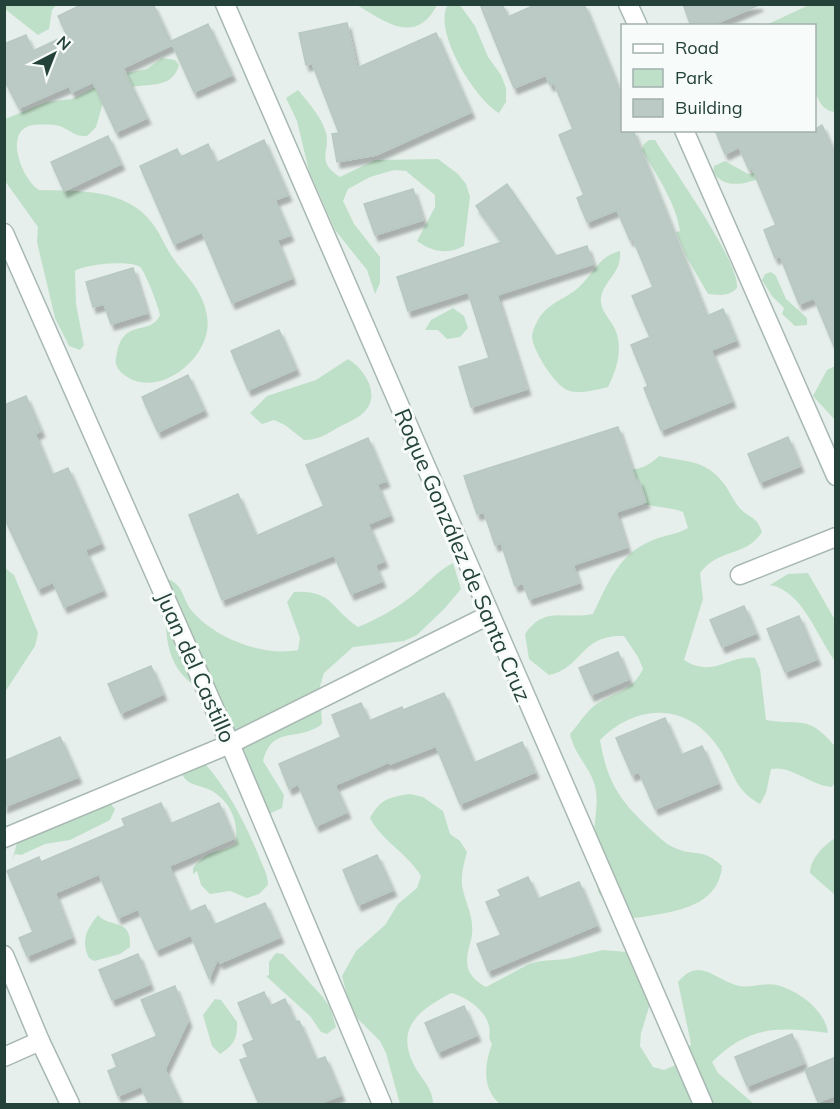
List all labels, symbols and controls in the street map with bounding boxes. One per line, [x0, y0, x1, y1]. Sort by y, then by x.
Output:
north arrow [24, 24, 84, 84]
legend [621, 24, 816, 132]
text: N [53, 31, 75, 54]
text: Road [675, 36, 719, 59]
text: Park [675, 66, 714, 89]
text: Building [675, 96, 743, 119]
street label: Roque González de Santa Cruz [388, 404, 538, 706]
street label: Juan del Castillo [150, 587, 242, 747]

